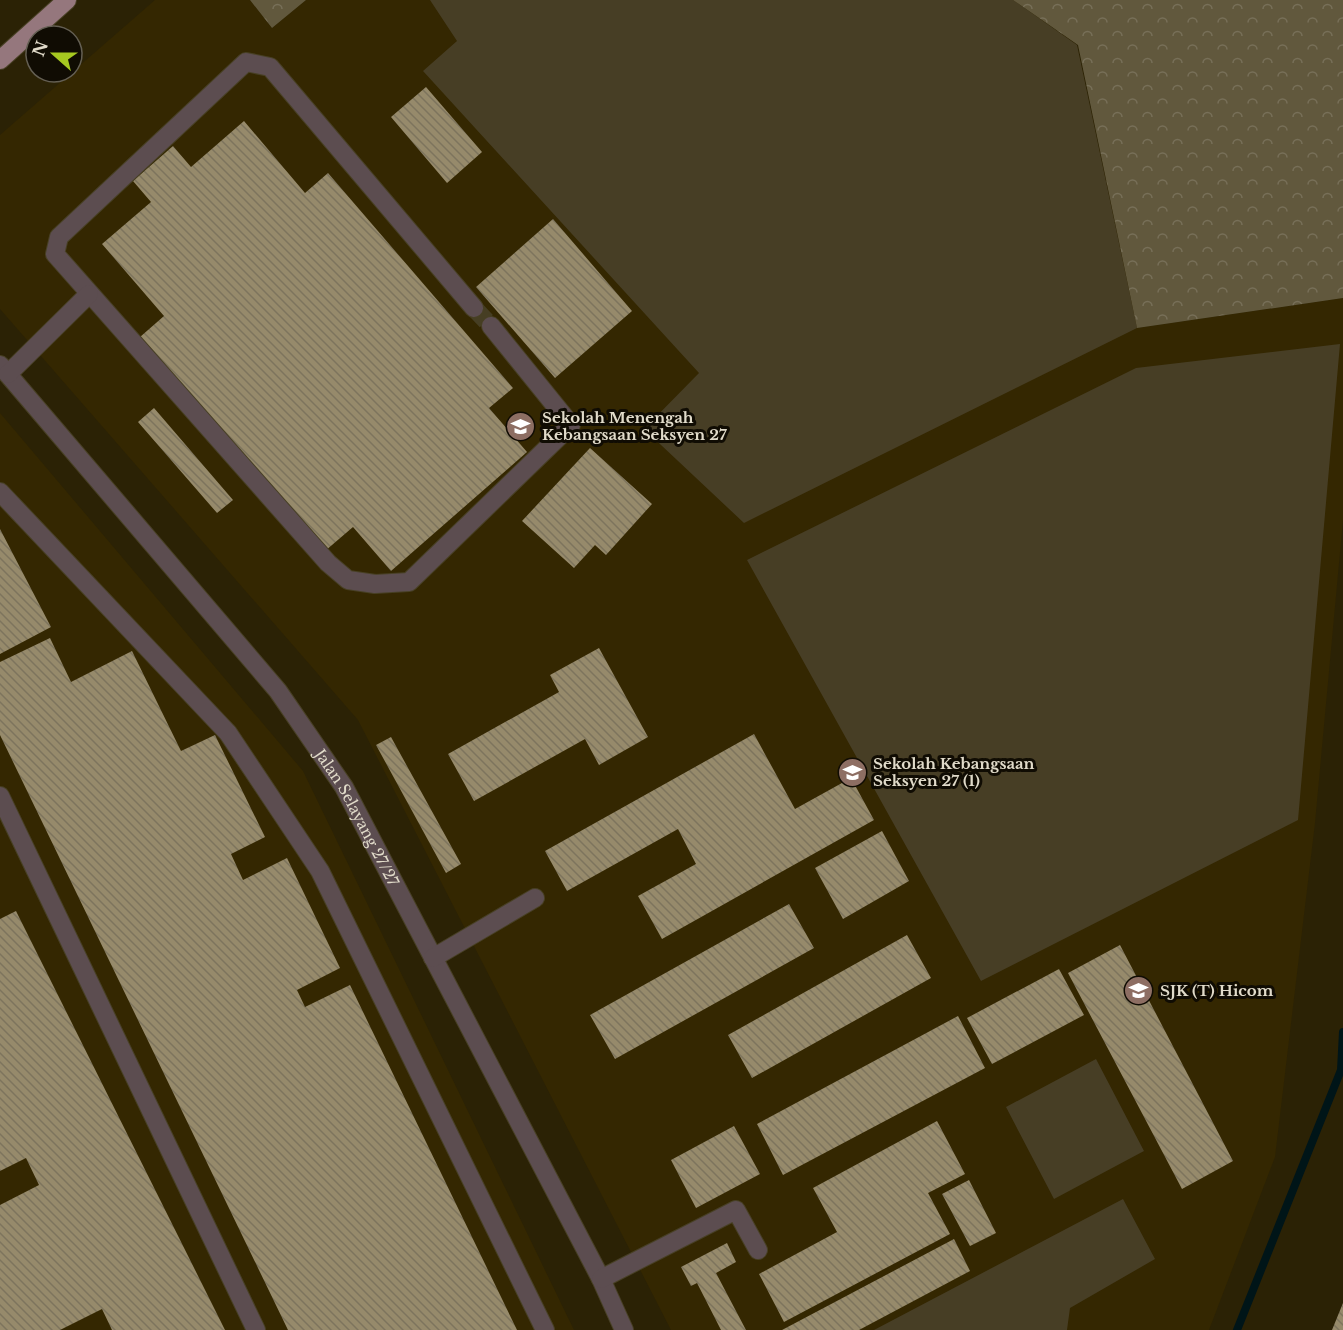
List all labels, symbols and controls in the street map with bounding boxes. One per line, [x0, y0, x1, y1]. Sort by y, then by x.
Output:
north arrow [24, 24, 84, 84]
text: N [28, 38, 52, 59]
place label: Sekolah Menengah Kebangsaan Seksyen 27 [542, 408, 727, 444]
school or university icon: Sekolah Menengah Kebangsaan Seksyen 27 [505, 410, 537, 442]
street label: Jalan Selayang 27/27 [310, 744, 404, 889]
place label: Sekolah Kebangsaan Seksyen 27 (1) [873, 754, 1035, 790]
school or university icon: Sekolah Kebangsaan Seksyen 27 (1) [836, 756, 868, 788]
school or university icon: SJK (T) Hicom [1123, 974, 1155, 1006]
place label: SJK (T) Hicom [1160, 981, 1274, 1000]

